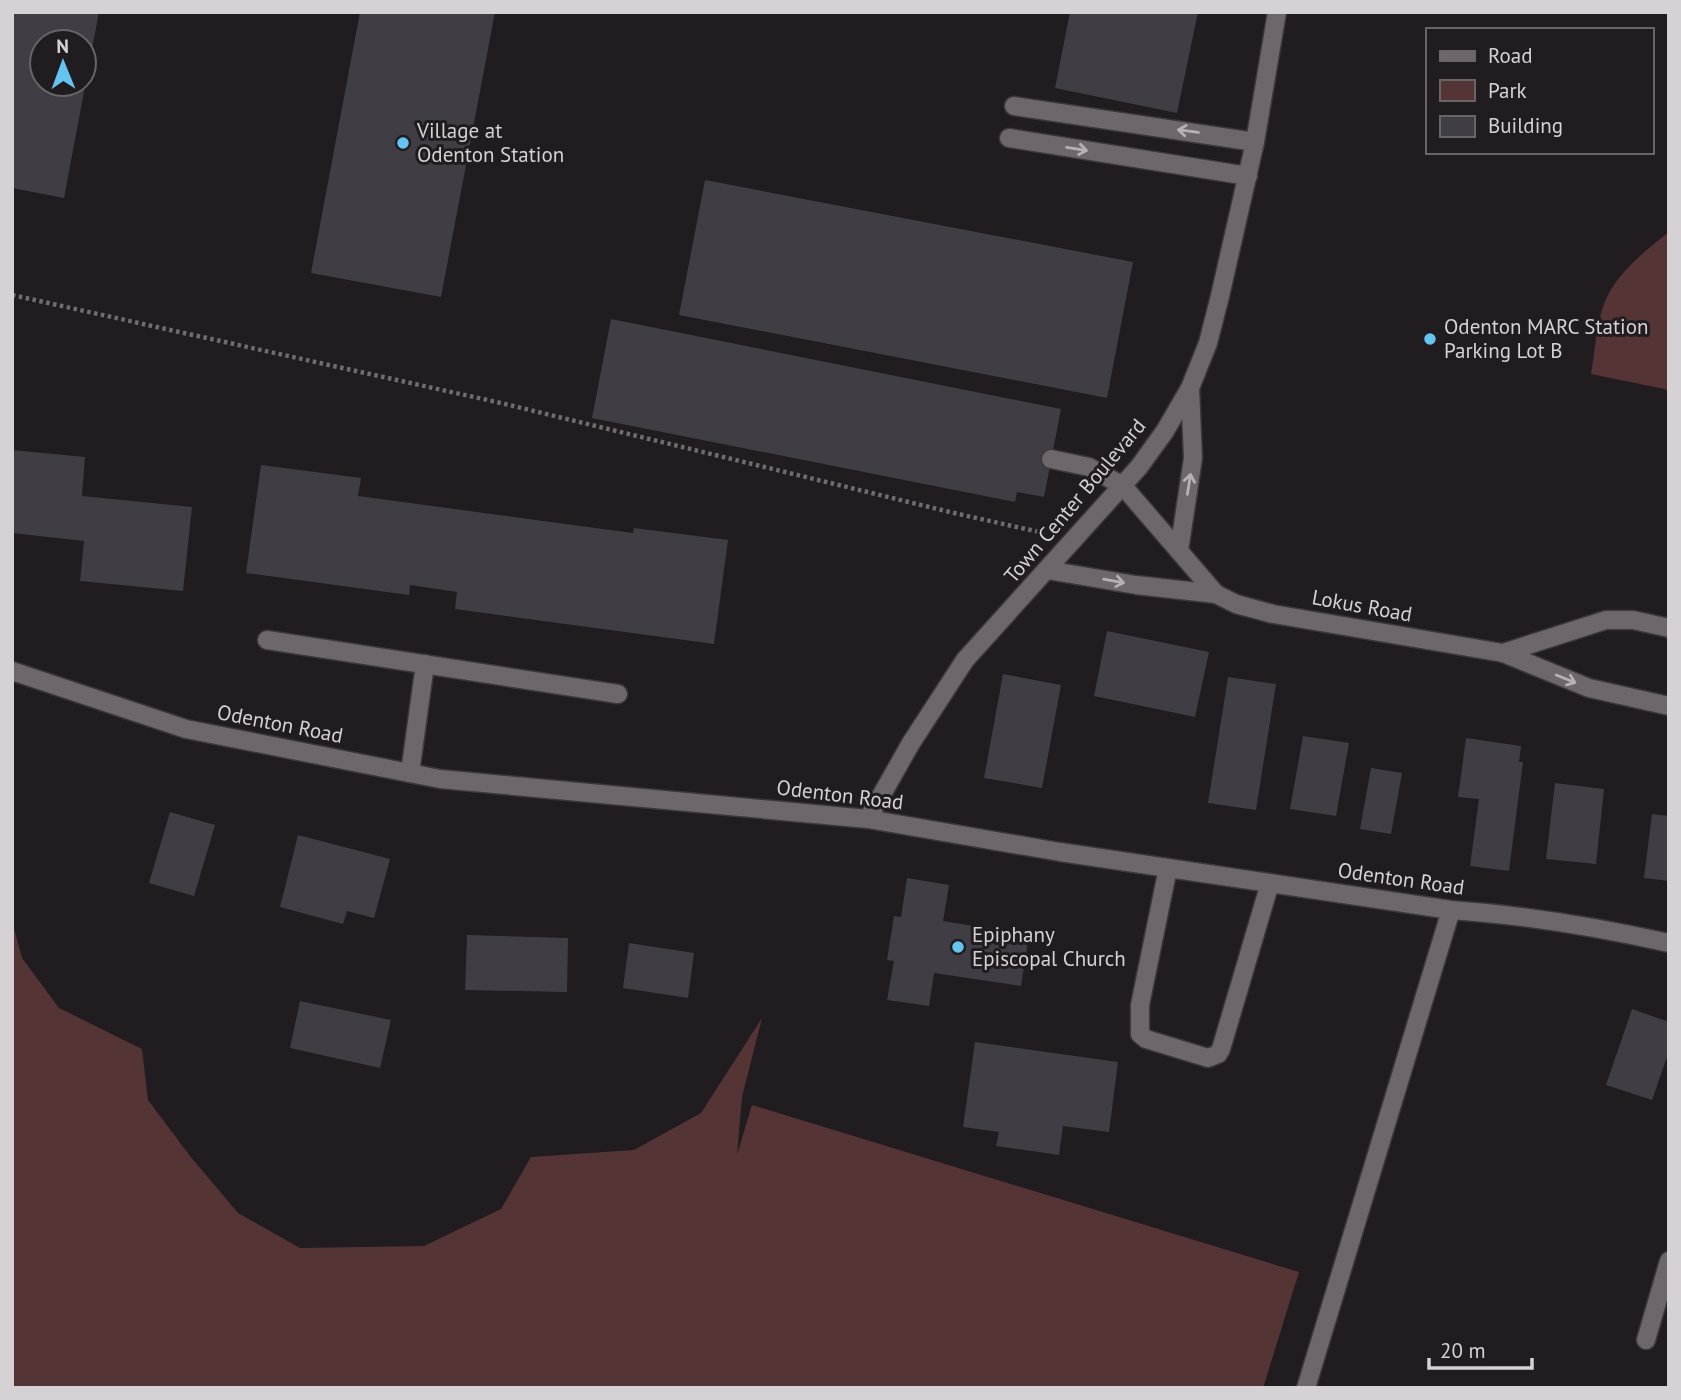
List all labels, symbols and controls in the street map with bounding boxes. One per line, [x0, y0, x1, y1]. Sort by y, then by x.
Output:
north arrow [28, 28, 98, 98]
legend [1426, 28, 1653, 154]
text: N [56, 34, 69, 58]
text: Road [1488, 42, 1532, 69]
text: Park [1488, 77, 1527, 104]
text: Building [1488, 112, 1563, 139]
place label: Village at Odenton Station [416, 117, 564, 168]
one-way arrow [1177, 125, 1199, 138]
marker: Village at Odenton Station [395, 135, 411, 151]
one-way arrow [1065, 142, 1087, 155]
place label: Odenton MARC Station Parking Lot B [1444, 313, 1648, 364]
marker: Odenton MARC Station Parking Lot B [1422, 331, 1438, 347]
street label: Town Center Boulevard [998, 413, 1151, 588]
one-way arrow [1183, 473, 1196, 496]
one-way arrow [1102, 575, 1125, 589]
street label: Lokus Road [1310, 583, 1414, 628]
one-way arrow [1555, 674, 1577, 687]
street label: Odenton Road [215, 698, 345, 749]
street label: Odenton Road [775, 773, 905, 816]
street label: Odenton Road [1336, 856, 1466, 901]
place label: Epiphany Episcopal Church [972, 921, 1126, 972]
marker: Epiphany Episcopal Church [950, 939, 966, 955]
scale bar [1429, 1326, 1532, 1370]
text: 20 m [1440, 1337, 1486, 1364]

